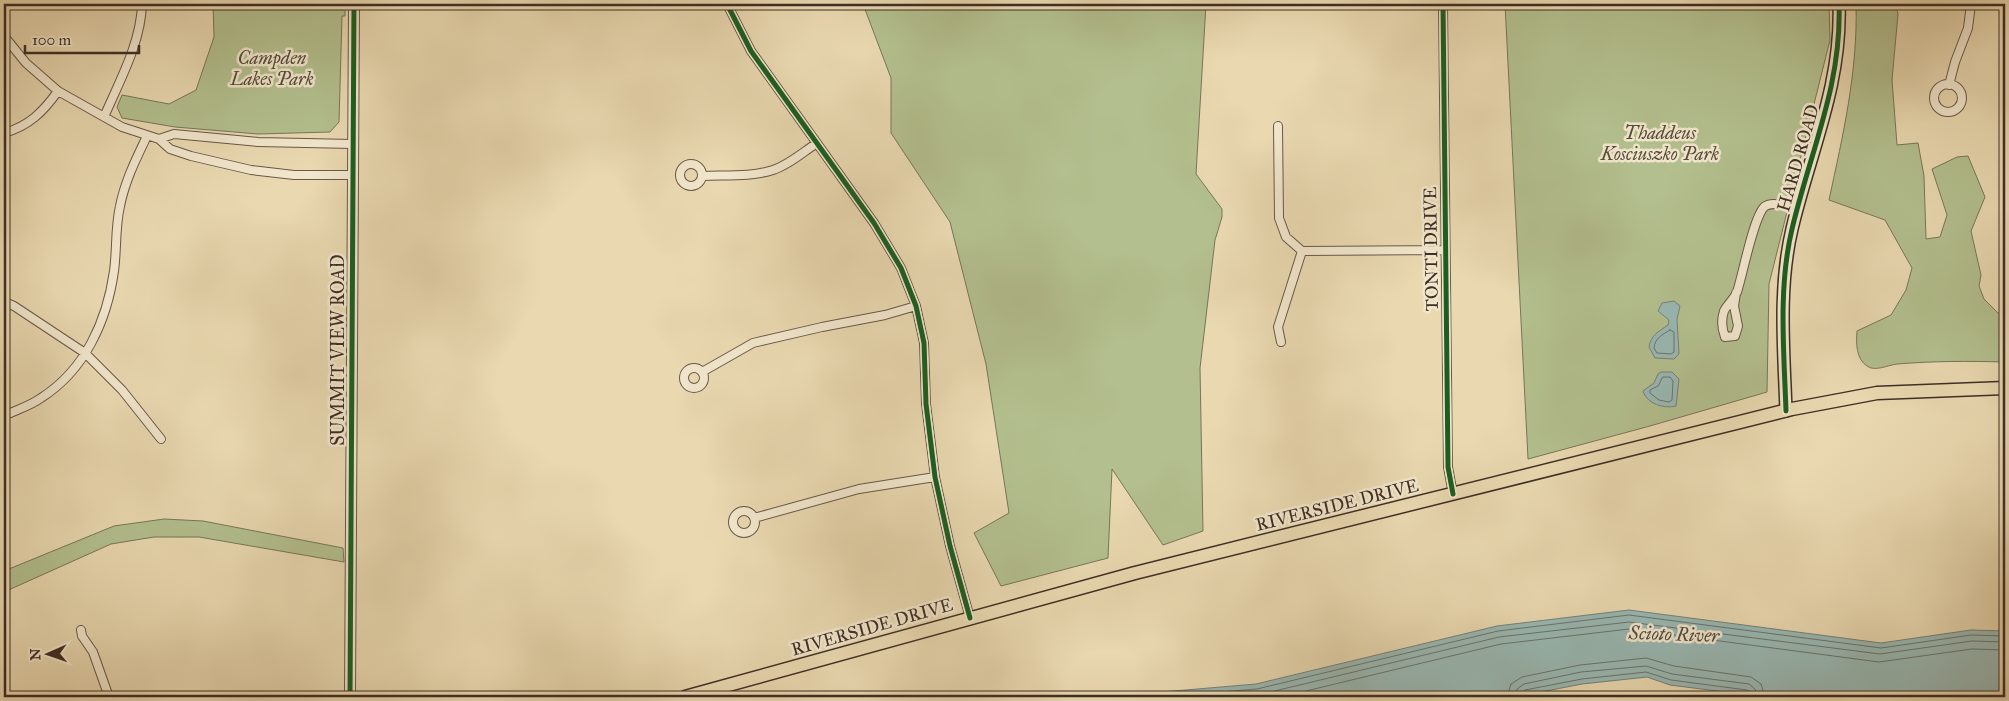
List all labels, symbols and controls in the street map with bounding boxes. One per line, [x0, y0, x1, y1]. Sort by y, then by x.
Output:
scale bar [25, 22, 139, 54]
text: 100 m [32, 31, 72, 49]
park label: Campden Lakes Park [230, 47, 314, 90]
street label: HARD ROAD [1772, 102, 1824, 214]
park label: Thaddeus Kosciuszko Park [1600, 122, 1719, 165]
street label: TONTI DRIVE [1419, 186, 1443, 312]
street label: SUMMIT VIEW ROAD [327, 254, 349, 446]
street label: RIVERSIDE DRIVE [1253, 474, 1421, 536]
street label: RIVERSIDE DRIVE [789, 593, 955, 661]
water label: Scioto River [1627, 621, 1721, 647]
north arrow [22, 628, 72, 678]
text: N [27, 648, 44, 661]

